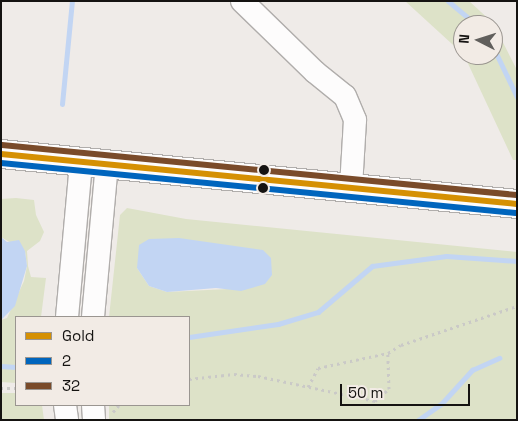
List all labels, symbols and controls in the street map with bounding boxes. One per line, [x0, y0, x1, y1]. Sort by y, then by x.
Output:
north arrow [453, 15, 503, 65]
text: N [455, 33, 473, 44]
unlabelled marker [259, 165, 269, 175]
unlabelled marker [258, 183, 268, 193]
legend [15, 316, 190, 406]
text: Gold [62, 326, 95, 345]
text: 2 [62, 351, 71, 370]
scale bar [343, 374, 473, 406]
text: 32 [62, 376, 80, 395]
text: 50 m [348, 383, 383, 402]

